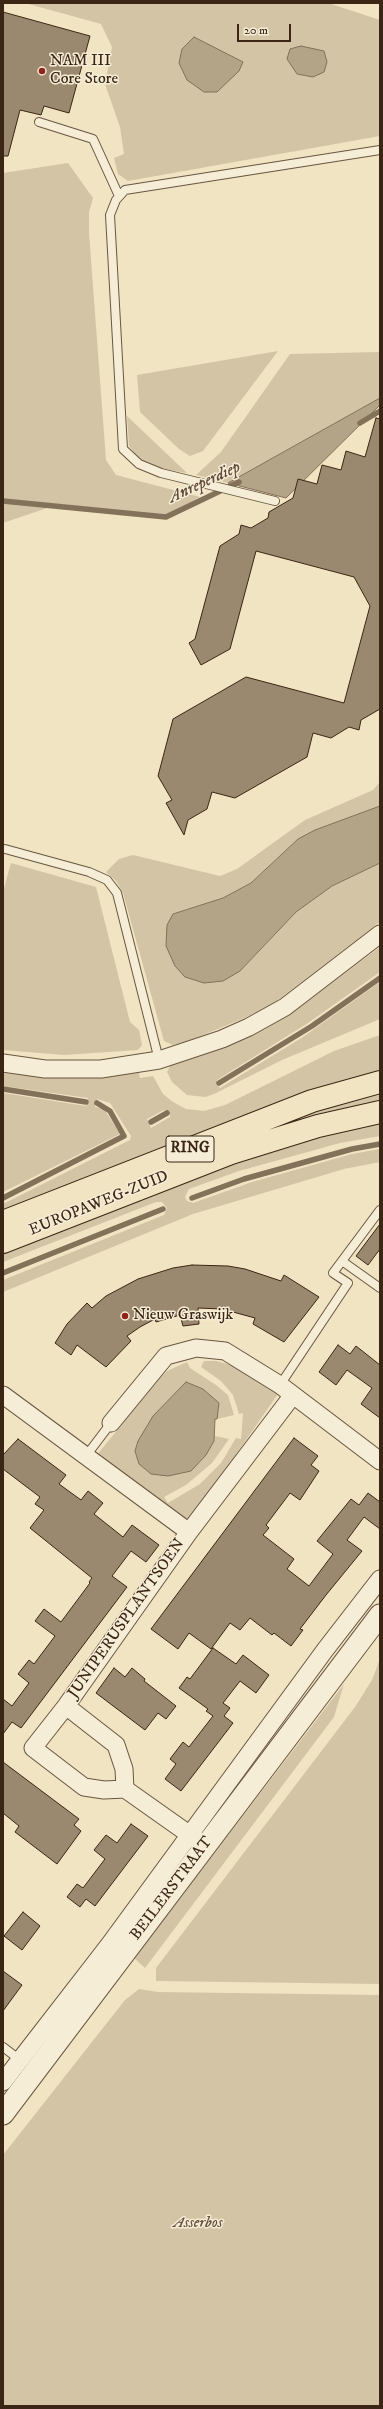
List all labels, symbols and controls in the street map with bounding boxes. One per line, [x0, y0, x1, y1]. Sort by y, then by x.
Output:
scale bar [239, 16, 293, 42]
text: 20 m [244, 23, 268, 38]
place label: NAM III Core Store [50, 52, 118, 90]
marker: NAM III Core Store [37, 66, 47, 76]
water label: Anreperdiep [166, 458, 244, 508]
road number: RING [166, 1136, 214, 1162]
street label: EUROPAWEG-ZUID [26, 1167, 172, 1241]
place label: Nieuw Graswijk [133, 1306, 233, 1326]
marker: Nieuw Graswijk [120, 1311, 130, 1321]
street label: JUNIPERUSPLANTSOEN [64, 1535, 190, 1703]
street label: BEILERSTRAAT [127, 1833, 217, 1945]
park label: Asserbos [173, 2214, 223, 2234]

